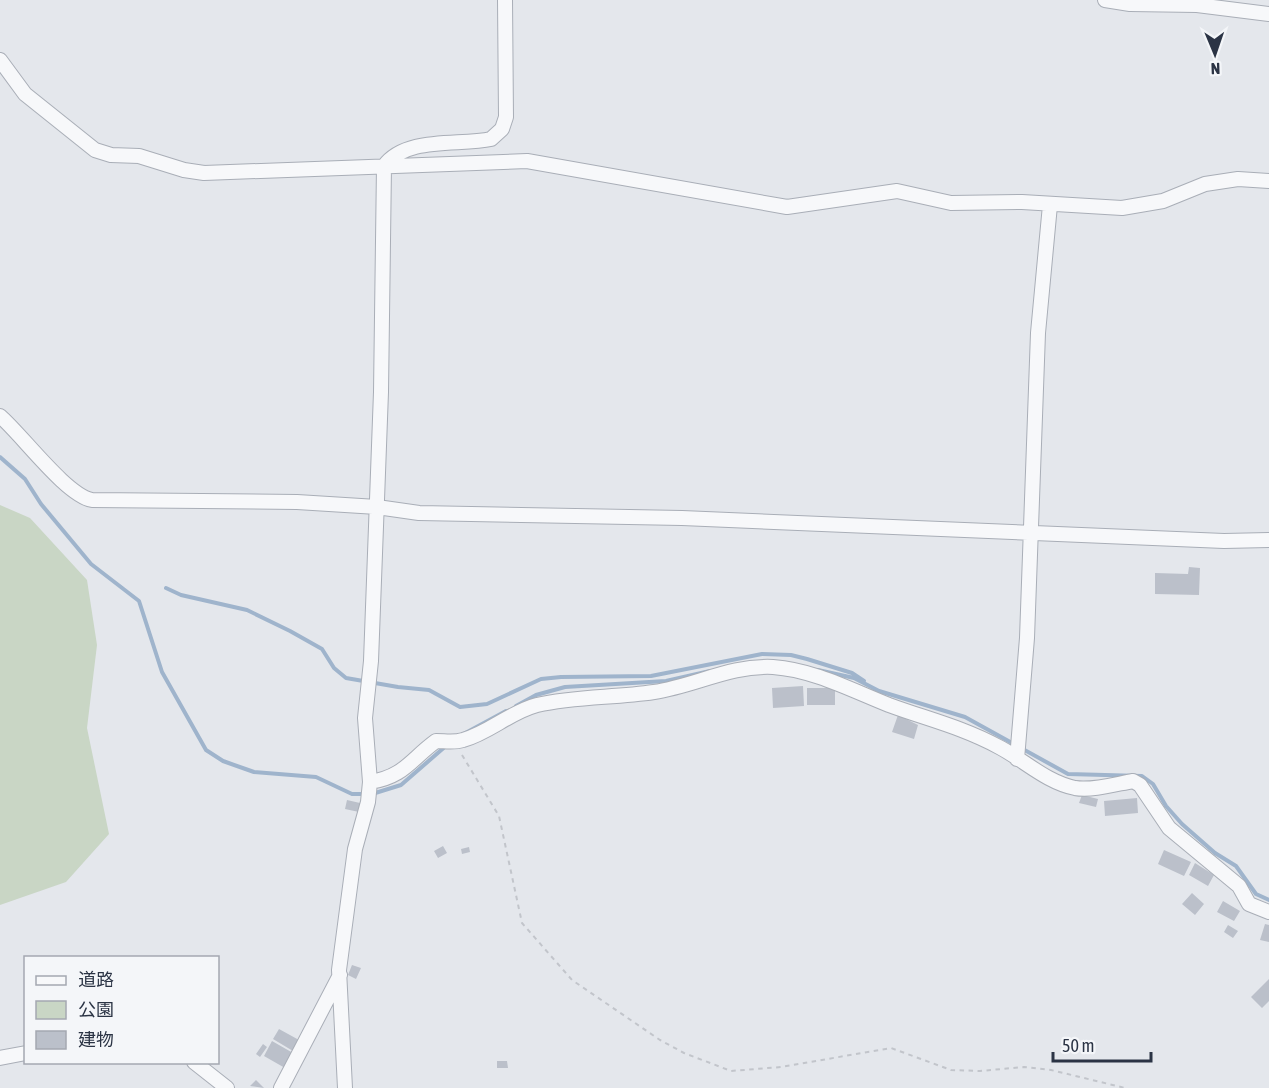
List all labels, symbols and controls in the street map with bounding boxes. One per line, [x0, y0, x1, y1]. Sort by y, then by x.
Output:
north arrow [1185, 24, 1245, 84]
text: N [1210, 60, 1221, 78]
legend [24, 956, 219, 1064]
text: 道路 [78, 969, 114, 990]
text: 公園 [78, 999, 114, 1020]
scale bar [1053, 1025, 1150, 1063]
text: 建物 [78, 1029, 114, 1050]
text: 50 m [1062, 1035, 1094, 1056]

